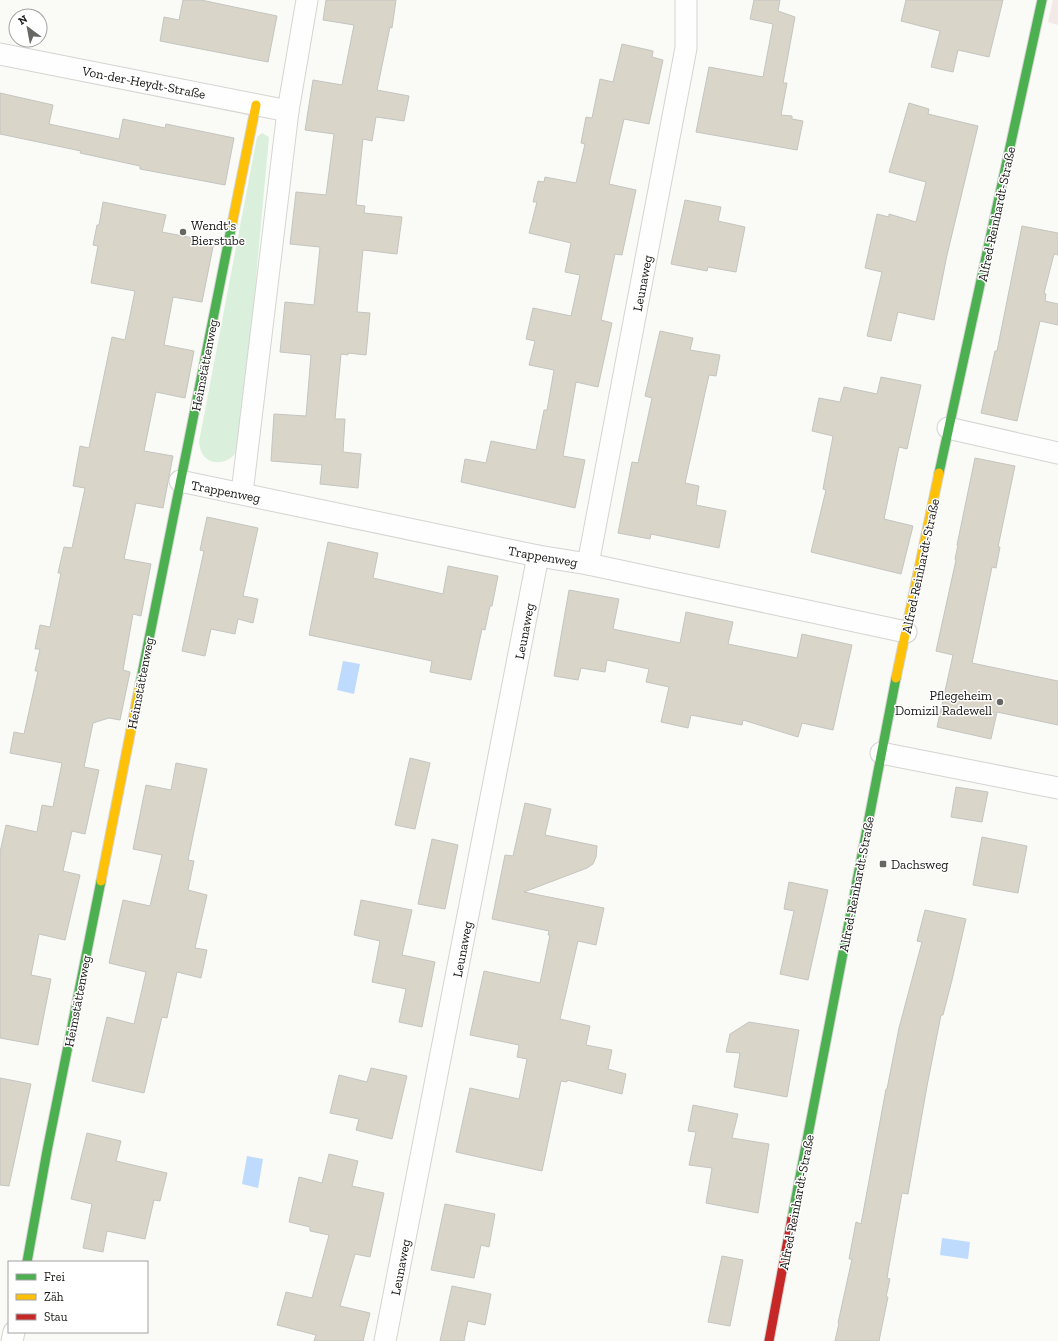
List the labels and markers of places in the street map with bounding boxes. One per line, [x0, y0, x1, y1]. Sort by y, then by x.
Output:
place label: Wendt's Bierstube [191, 218, 245, 248]
marker: Wendt's Bierstube [178, 227, 188, 237]
place label: Pflegeheim Domizil Radewell [895, 688, 993, 718]
marker: Pflegeheim Domizil Radewell [995, 697, 1005, 707]
place label: Dachsweg [891, 857, 948, 872]
marker: Dachsweg [878, 859, 888, 869]

